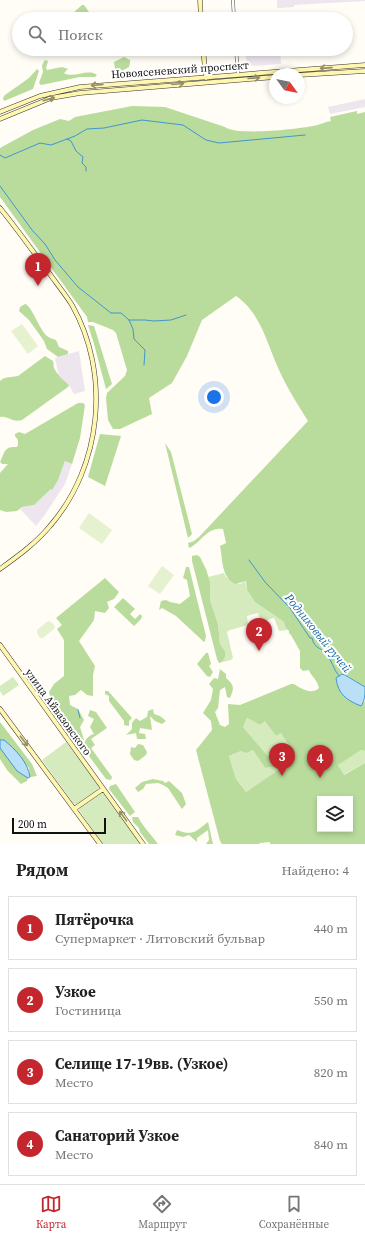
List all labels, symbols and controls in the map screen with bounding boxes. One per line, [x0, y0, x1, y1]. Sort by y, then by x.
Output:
search box [12, 12, 353, 56]
icon: search [26, 23, 48, 45]
text: Поиск [58, 24, 103, 45]
street label: Новоясеневский проспект [111, 58, 250, 82]
one-way arrow [320, 64, 333, 71]
north arrow [269, 68, 305, 104]
one-way arrow [247, 75, 260, 82]
one-way arrow [171, 81, 184, 88]
one-way arrow [91, 82, 104, 89]
one-way arrow [43, 95, 56, 102]
pin: 1 [25, 253, 51, 286]
your location [204, 387, 224, 407]
water label: Родниковый ручей [281, 589, 355, 676]
pin: 2 [246, 618, 272, 651]
street label: улица Айвазовского [21, 666, 95, 758]
one-way arrow [19, 735, 28, 746]
pin: 3 [269, 743, 295, 776]
pin: 4 [307, 745, 333, 778]
map controls [317, 796, 353, 832]
button: layers [317, 796, 353, 832]
one-way arrow [119, 811, 127, 822]
scale bar [12, 816, 106, 835]
text: 200 m [18, 817, 47, 832]
text: Рядом [16, 858, 68, 882]
text: Найдено: 4 [282, 862, 349, 879]
text: Пятёрочка [55, 909, 134, 930]
text: 1 [26, 920, 34, 937]
text: 440 m [314, 920, 348, 937]
text: Супермаркет · Литовский бульвар [55, 930, 265, 947]
text: Узкое [55, 981, 96, 1002]
text: 2 [26, 992, 34, 1009]
text: 550 m [314, 992, 348, 1009]
text: Гостиница [55, 1002, 121, 1019]
text: Селище 17-19вв. (Узкое) [55, 1053, 229, 1074]
text: 3 [26, 1064, 34, 1081]
text: 820 m [314, 1064, 348, 1081]
text: Место [55, 1074, 93, 1091]
text: Санаторий Узкое [55, 1125, 179, 1146]
text: 4 [26, 1136, 34, 1153]
text: 840 m [314, 1136, 348, 1153]
text: Место [55, 1146, 93, 1163]
tab: Карта [36, 1193, 66, 1232]
tab: Маршрут [138, 1193, 187, 1232]
tab: Сохранённые [259, 1193, 329, 1232]

